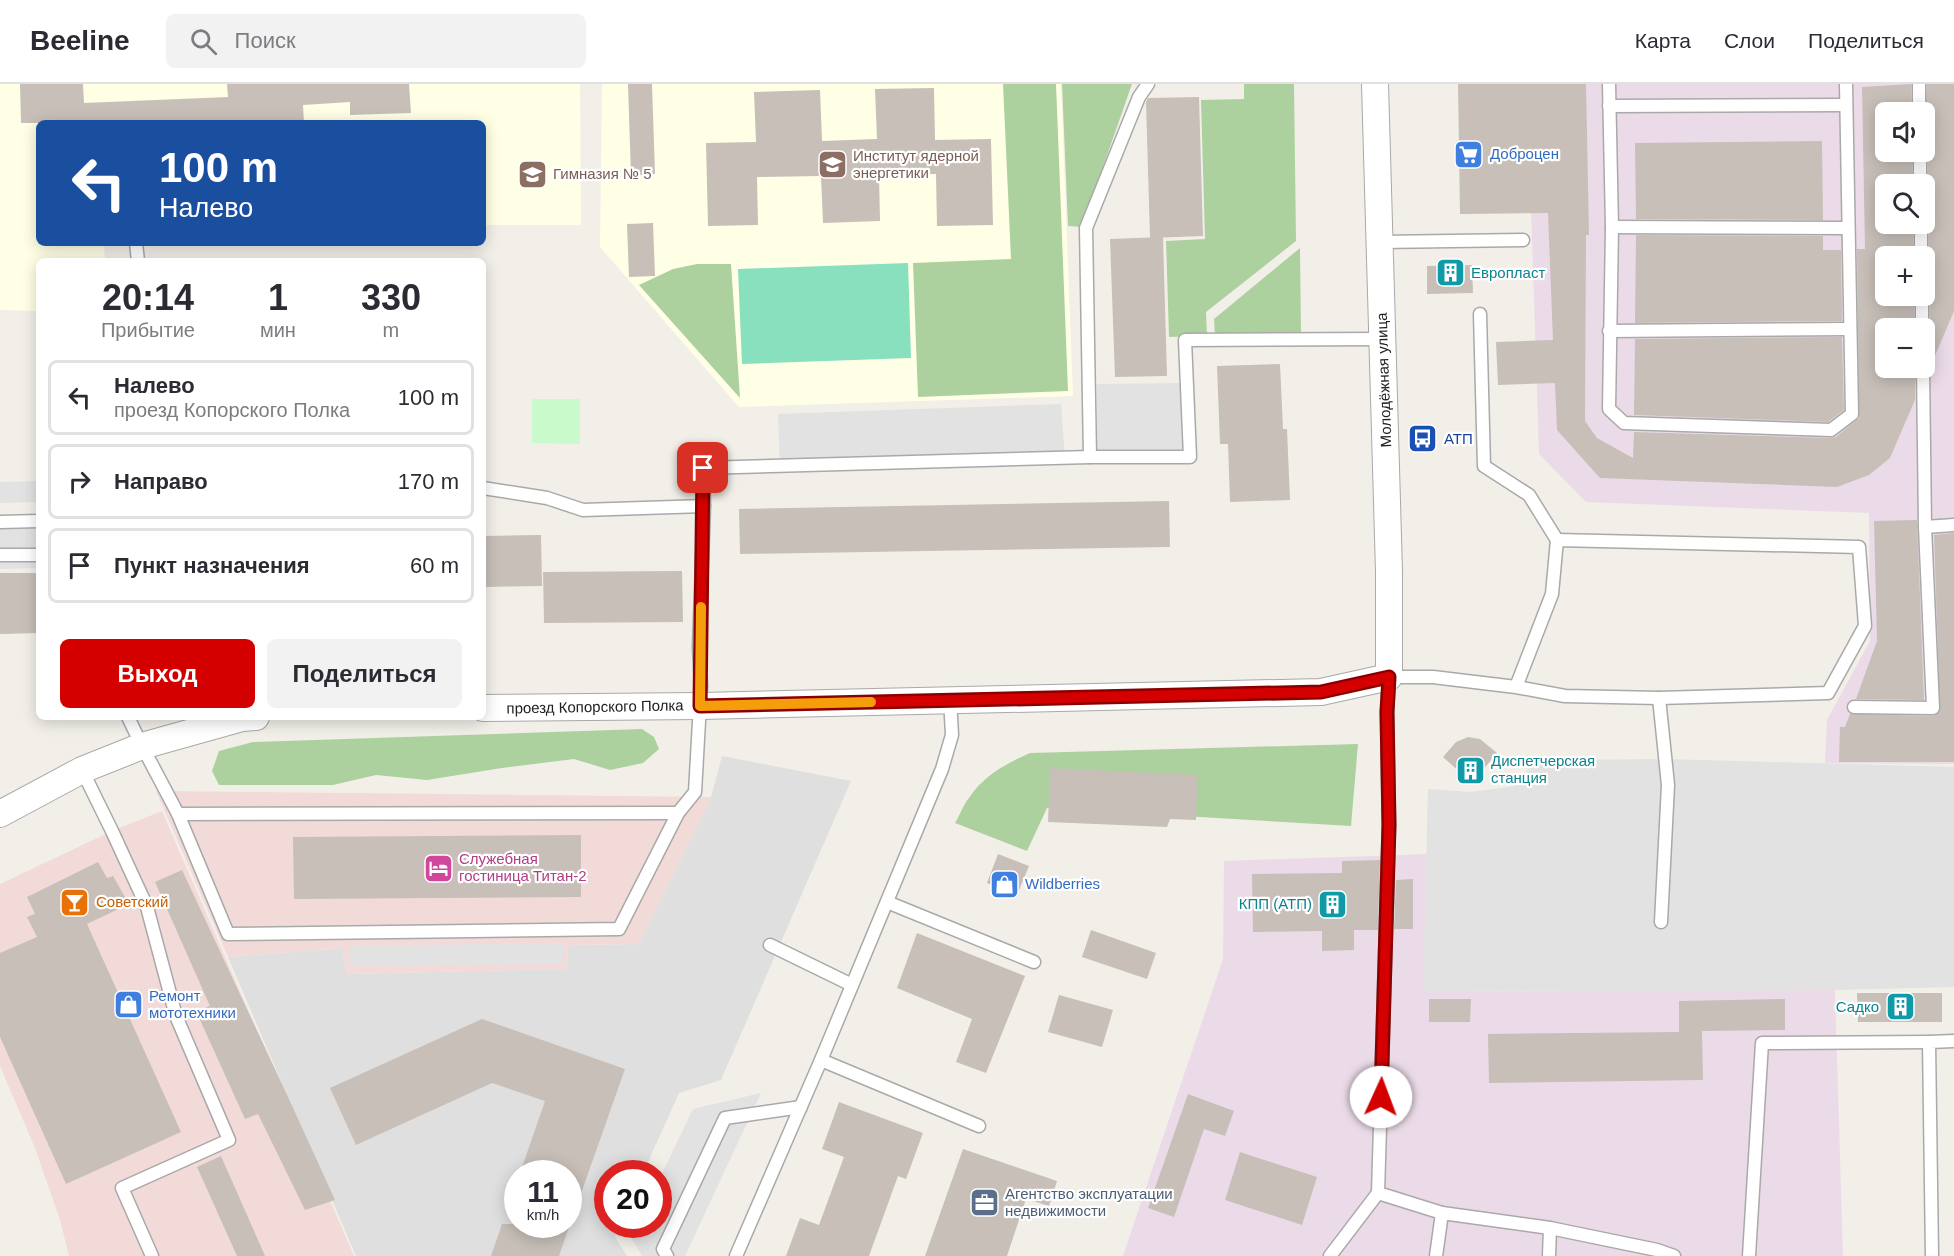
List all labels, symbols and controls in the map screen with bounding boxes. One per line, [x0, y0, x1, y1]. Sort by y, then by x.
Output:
search box [166, 14, 586, 68]
text: Beeline [30, 25, 130, 56]
icon: search [187, 25, 220, 58]
text: Поиск [235, 28, 296, 53]
text: Карта [1635, 29, 1691, 52]
text: Слои [1724, 29, 1775, 52]
text: Поделиться [1808, 29, 1924, 52]
map controls [1875, 102, 1935, 378]
button: sound [1875, 102, 1935, 162]
supermarket icon: Доброцен [1453, 138, 1485, 170]
icon: left [60, 144, 138, 222]
text: 100 m [159, 144, 278, 191]
place label: Доброцен [1490, 145, 1559, 162]
place label: Институт ядерной энергетики [853, 147, 979, 181]
school or university icon: Институт ядерной энергетики [816, 149, 848, 181]
school or university icon: Гимназия № 5 [516, 158, 548, 190]
place label: Гимназия № 5 [553, 165, 652, 182]
button: search [1875, 174, 1935, 234]
text: Налево [159, 193, 253, 223]
button: + [1875, 246, 1935, 306]
building icon: Европласт [1434, 257, 1466, 289]
place label: Европласт [1471, 264, 1545, 281]
text: 20:14 [102, 277, 194, 318]
text: 1 [268, 277, 288, 318]
text: 330 [361, 277, 421, 318]
street label: Молодёжная улица [1373, 312, 1394, 448]
button: − [1875, 318, 1935, 378]
text: Прибытие [101, 319, 195, 341]
text: мин [260, 319, 296, 341]
text: m [383, 319, 399, 341]
text: Налево [114, 373, 195, 398]
icon: left [63, 381, 96, 414]
text: 100 m [398, 385, 459, 410]
text: проезд Копорского Полка [114, 399, 350, 421]
bus stop icon: АТП [1407, 423, 1439, 455]
place label: АТП [1444, 430, 1473, 447]
pin [677, 442, 728, 493]
icon: arrive [686, 451, 719, 484]
icon: right [63, 465, 96, 498]
text: Направо [114, 469, 208, 494]
text: 170 m [398, 469, 459, 494]
icon: arrive [63, 549, 96, 582]
text: Пункт назначения [114, 553, 310, 578]
text: 60 m [410, 553, 459, 578]
button: Выход [60, 639, 255, 708]
button: Поделиться [267, 639, 462, 708]
street label: проезд Копорского Полка [506, 696, 684, 717]
place label: Диспетчерская станция [1491, 752, 1595, 786]
building icon: Диспетчерская станция [1454, 754, 1486, 786]
place label: Служебная гостиница Титан-2 [459, 850, 587, 884]
hotel icon: Служебная гостиница Титан-2 [422, 852, 454, 884]
shop icon: Wildberries [988, 868, 1020, 900]
place label: Wildberries [1025, 875, 1100, 892]
bar icon: Советский [59, 886, 91, 918]
building icon: КПП (АТП) [1317, 888, 1349, 920]
place label: Советский [96, 893, 168, 910]
place label: КПП (АТП) [1239, 895, 1312, 912]
place label: Ремонт мототехники [149, 987, 236, 1021]
shop icon: Ремонт мототехники [112, 989, 144, 1021]
building icon: Садко [1884, 991, 1916, 1023]
place label: Садко [1836, 998, 1879, 1015]
position arrow [1349, 1065, 1413, 1129]
speed limit sign: 20 [594, 1160, 672, 1238]
text: 11 [527, 1175, 559, 1208]
place label: Агентство эксплуатации недвижимости [1005, 1185, 1173, 1219]
office icon: Агентство эксплуатации недвижимости [968, 1187, 1000, 1219]
text: km/h [527, 1206, 559, 1223]

